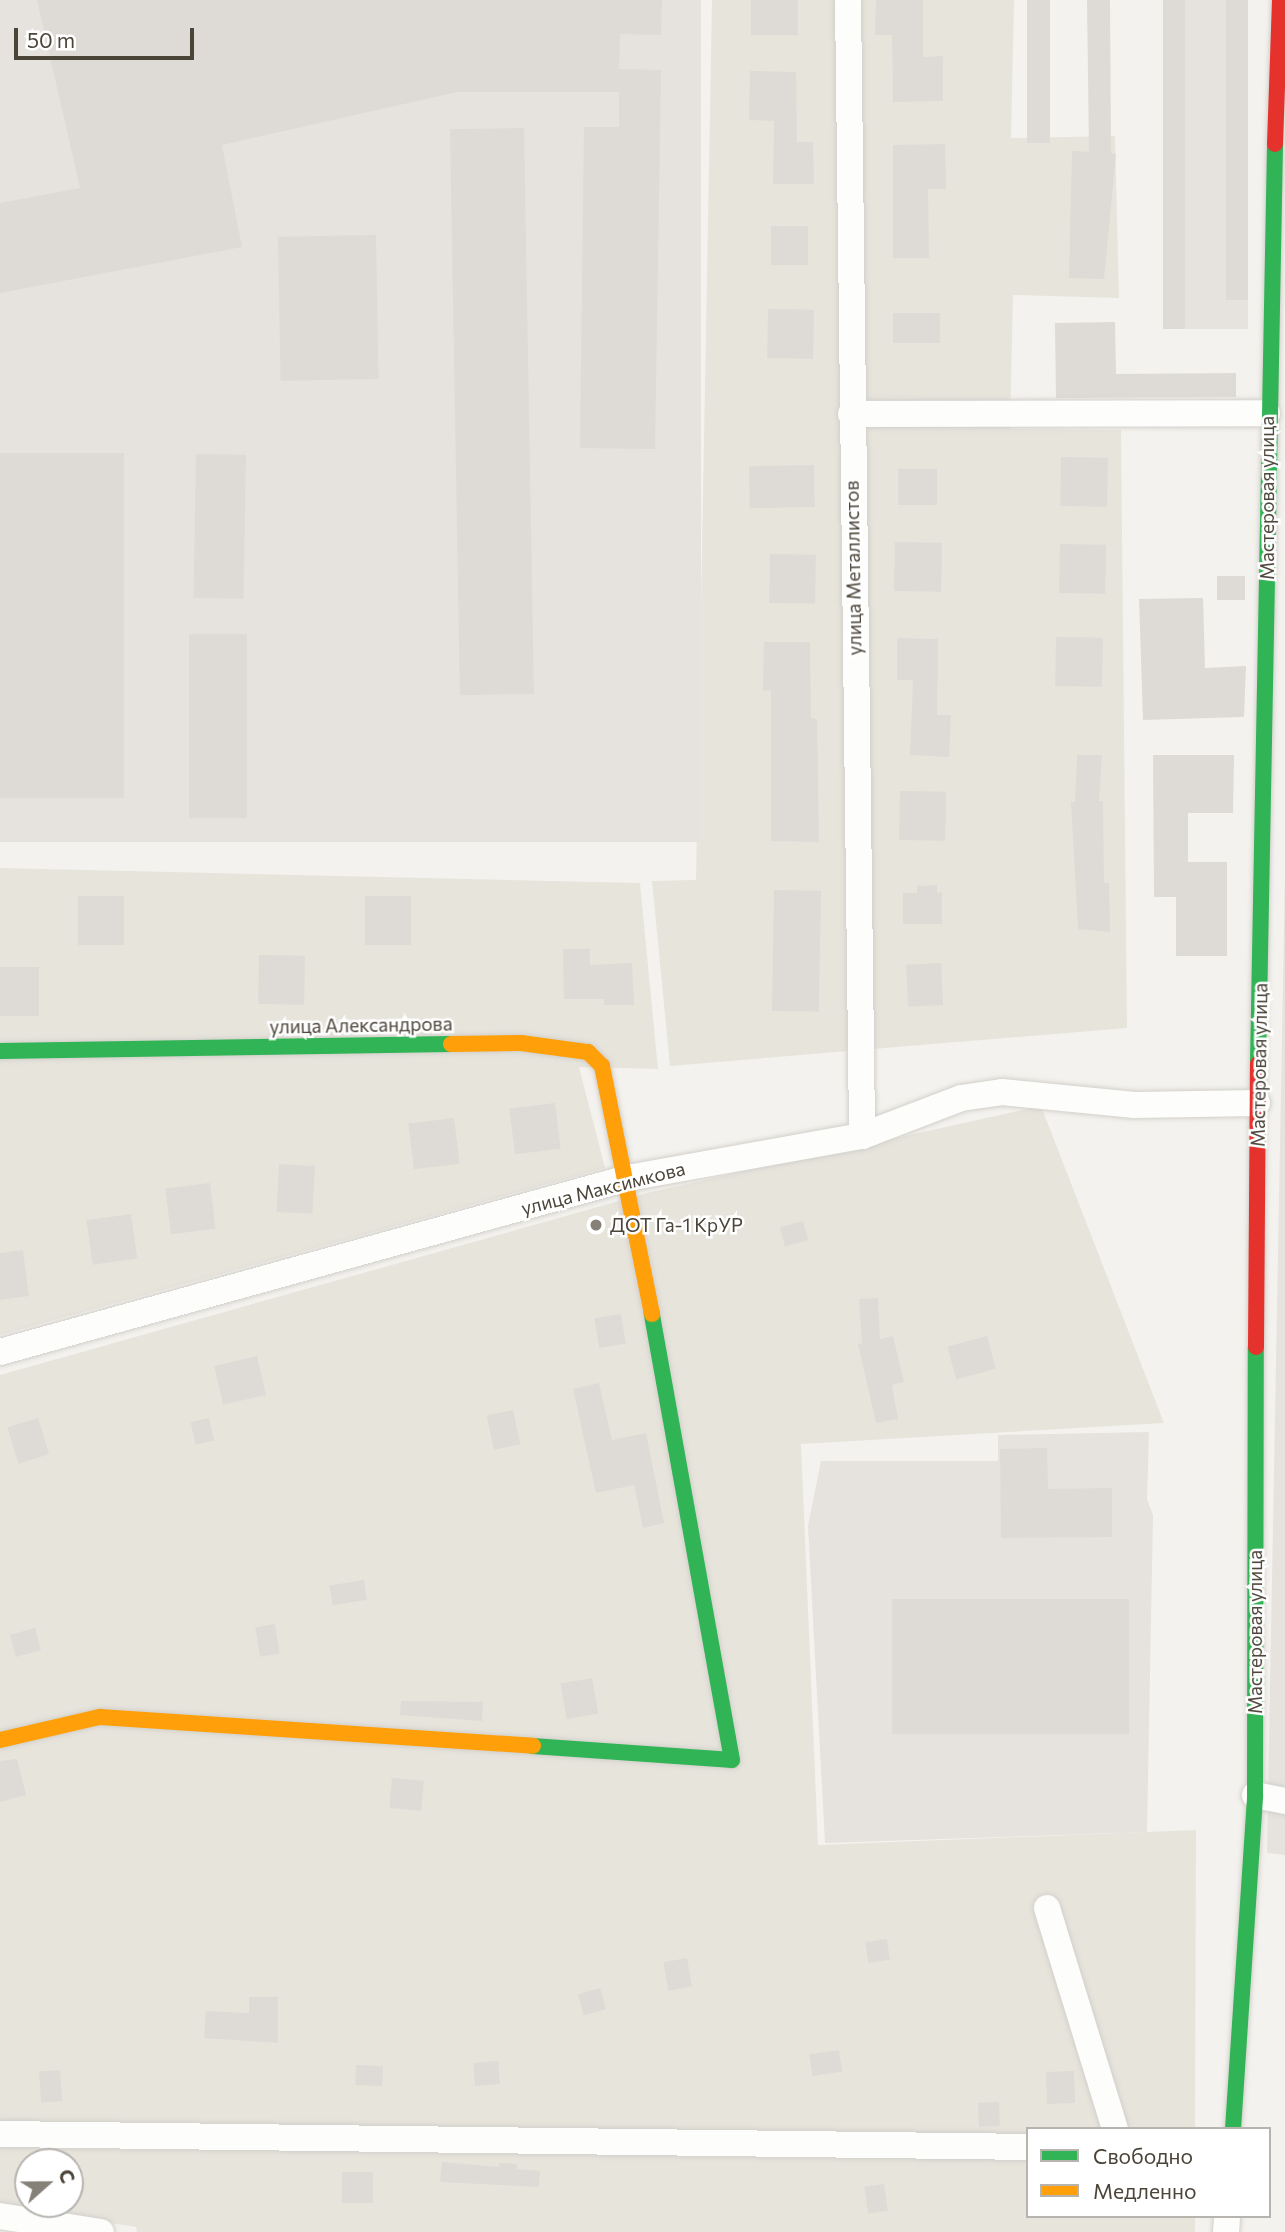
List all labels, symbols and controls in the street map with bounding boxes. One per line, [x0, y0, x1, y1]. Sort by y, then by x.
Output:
scale bar [18, 14, 198, 58]
text: 50 m [27, 27, 75, 52]
street label: Мастеровая улица [1256, 416, 1278, 580]
street label: улица Металлистов [840, 480, 866, 656]
street label: Мастеровая улица [1246, 983, 1272, 1147]
street label: улица Александрова [269, 1012, 453, 1038]
street label: улица Максимкова [519, 1157, 687, 1219]
place label: ДОТ Га-1 КрУР [610, 1214, 743, 1236]
marker: ДОТ Га-1 КрУР [588, 1217, 604, 1233]
street label: Мастеровая улица [1244, 1550, 1266, 1714]
legend [1026, 2127, 1271, 2218]
text: Свободно [1093, 2143, 1193, 2168]
north arrow [14, 2148, 84, 2218]
text: С [54, 2166, 80, 2186]
text: Медленно [1093, 2178, 1197, 2203]

